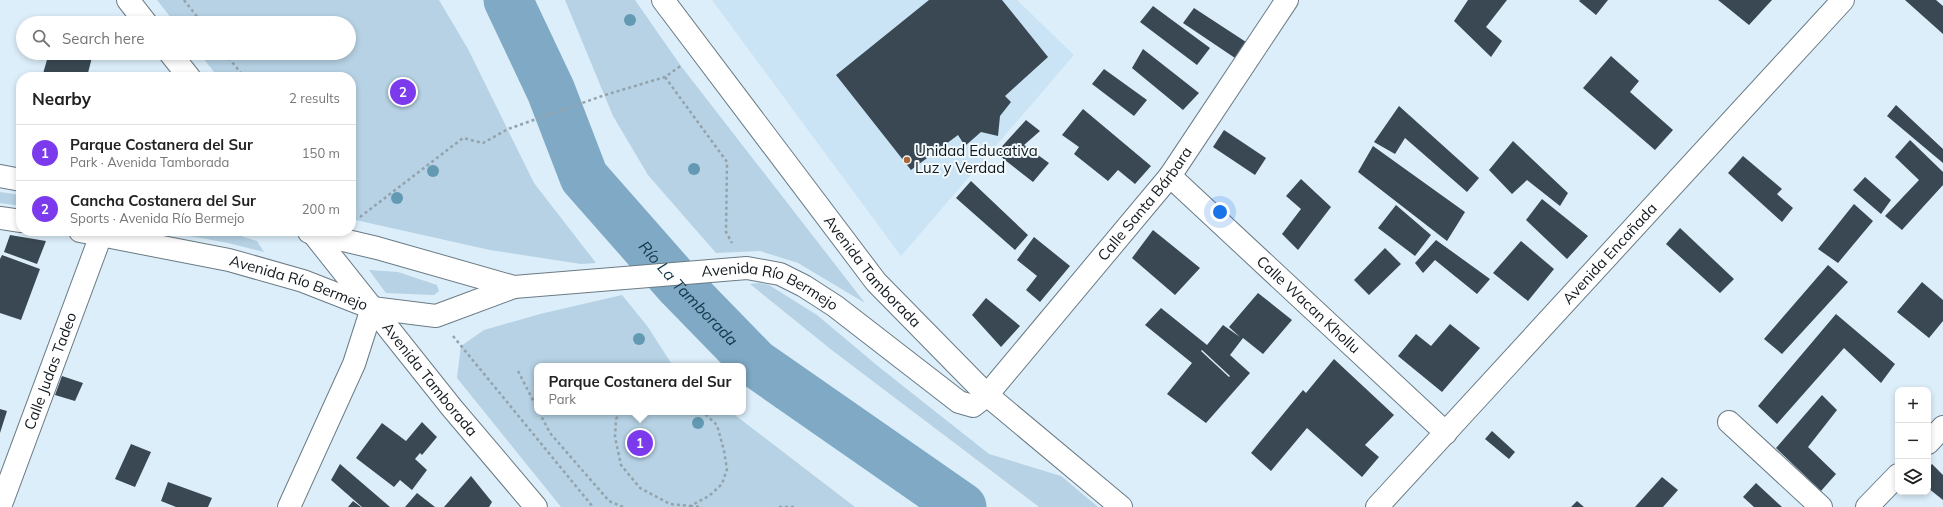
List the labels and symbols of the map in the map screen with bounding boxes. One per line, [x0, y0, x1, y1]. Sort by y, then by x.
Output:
pin: 2 [390, 77, 416, 107]
place label: Unidad Educativa Luz y Verdad [915, 141, 1038, 177]
street label: Calle Santa Bárbara [1093, 143, 1196, 264]
marker: Unidad Educativa Luz y Verdad [902, 155, 912, 165]
street label: Avenida Encañada [1558, 199, 1661, 308]
your location [1210, 202, 1230, 222]
street label: Avenida Tamborada [820, 211, 925, 331]
water label: Río La Tamborada [635, 237, 743, 350]
street label: Avenida Río Bermejo [227, 251, 371, 314]
street label: Calle Wacan Khollu [1253, 252, 1365, 357]
street label: Avenida Río Bermejo [701, 258, 842, 315]
street label: Calle Judas Tadeo [20, 309, 80, 432]
street label: Avenida Tamborada [378, 318, 482, 440]
pin: 1 [627, 428, 653, 458]

